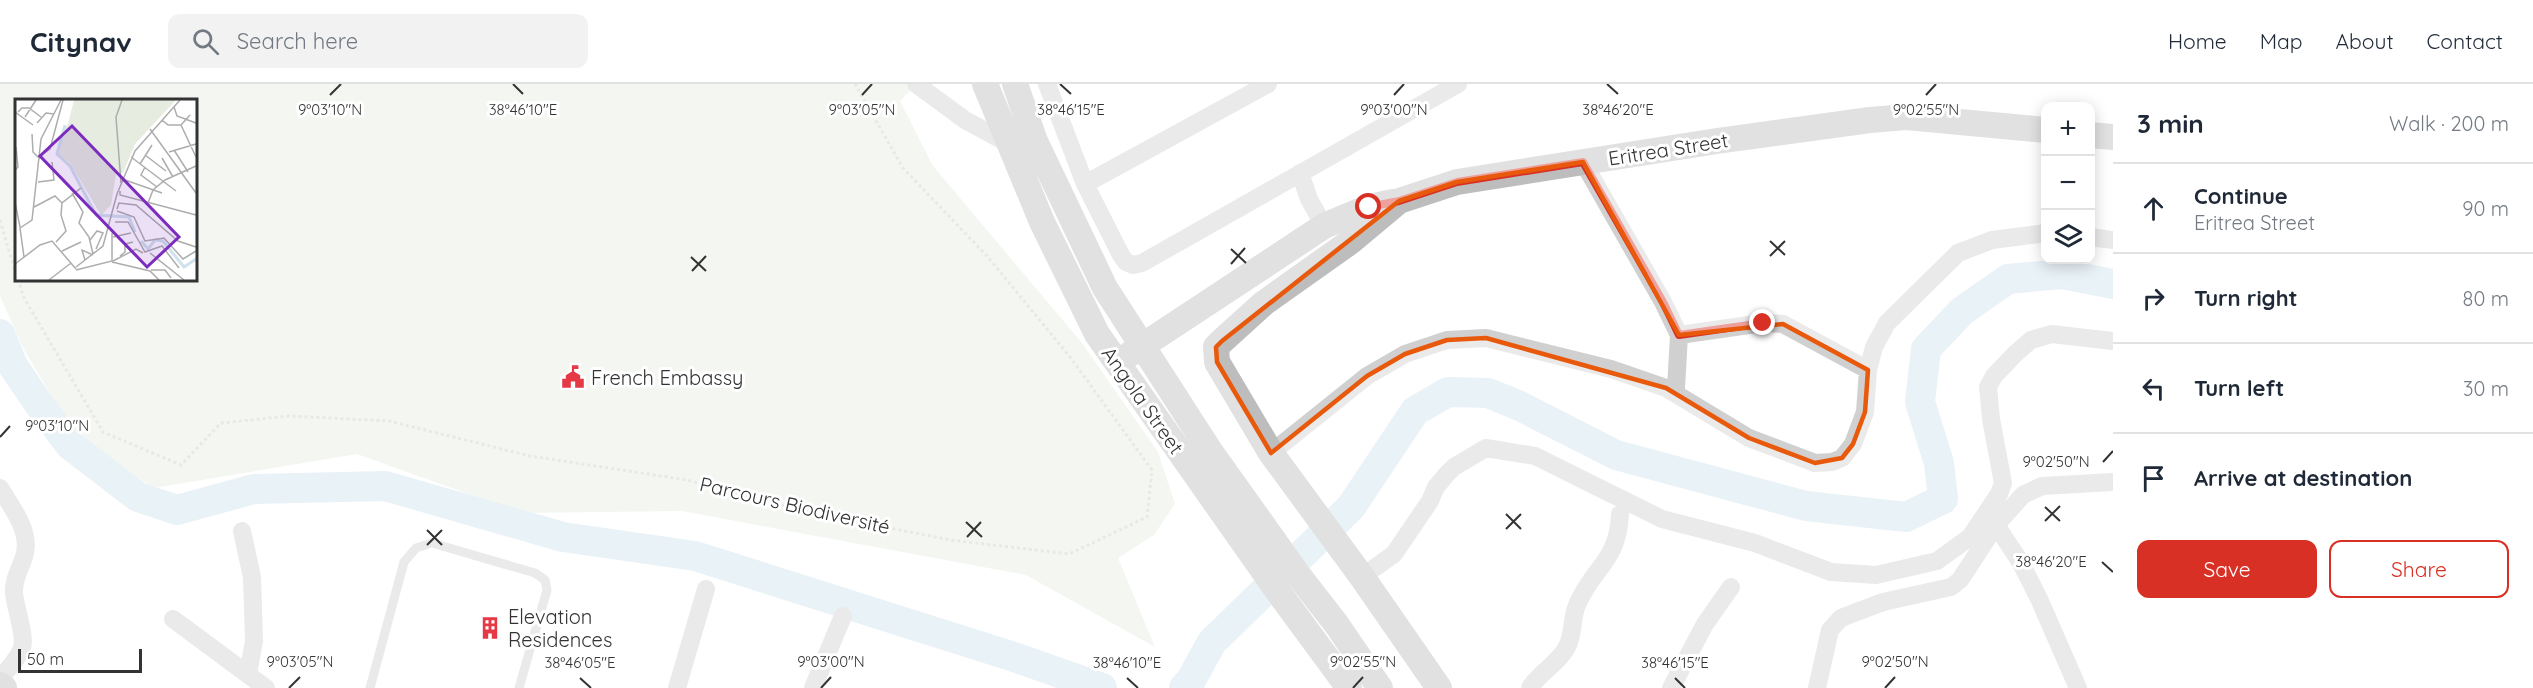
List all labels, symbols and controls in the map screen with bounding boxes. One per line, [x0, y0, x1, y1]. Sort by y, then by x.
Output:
search box [168, 14, 588, 68]
text: Citynav [30, 24, 132, 59]
icon: search [189, 25, 222, 58]
text: Search here [237, 27, 358, 55]
text: Home [2168, 28, 2227, 54]
text: Map [2260, 28, 2303, 54]
text: About [2336, 28, 2394, 54]
text: Contact [2427, 28, 2503, 54]
inset map [15, 99, 196, 280]
text: 9°03'10"N [298, 100, 362, 119]
text: 38°46'10"E [489, 100, 557, 119]
text: 9°03'05"N [829, 100, 895, 119]
text: 38°46'15"E [1037, 100, 1105, 119]
text: 9°03'00"N [1360, 100, 1428, 119]
text: 38°46'20"E [1582, 100, 1654, 119]
text: 9°02'55"N [1893, 100, 1959, 119]
map controls [2041, 102, 2095, 264]
button: + [2041, 102, 2095, 156]
text: 3 min [2137, 107, 2204, 140]
text: Walk · 200 m [2389, 111, 2509, 136]
street label: Eritrea Street [1606, 127, 1730, 171]
button: − [2041, 156, 2095, 210]
text: Continue [2194, 182, 2288, 210]
icon: ahead [2137, 192, 2170, 225]
route start [1355, 193, 1381, 219]
text: 90 m [2462, 196, 2509, 221]
button: layers [2041, 210, 2095, 264]
text: Eritrea Street [2194, 210, 2315, 235]
icon: right [2137, 282, 2170, 315]
text: Turn right [2194, 284, 2298, 312]
text: 80 m [2463, 286, 2509, 311]
route end [1749, 309, 1775, 335]
street label: Angola Street [1097, 341, 1189, 459]
public building icon: French Embassy [560, 364, 586, 390]
place label: French Embassy [591, 365, 743, 390]
icon: left [2137, 372, 2170, 405]
text: Turn left [2194, 374, 2284, 402]
text: 30 m [2463, 376, 2509, 401]
text: 9°03'10"N [25, 416, 89, 435]
text: 9°02'50"N [2022, 452, 2090, 471]
icon: arrive [2137, 462, 2170, 495]
text: Arrive at destination [2194, 464, 2412, 492]
street label: Parcours Biodiversité [697, 471, 893, 539]
button: Save [2137, 540, 2317, 598]
button: Share [2329, 540, 2509, 598]
text: 38°46'20"E [2015, 552, 2087, 571]
place label: Elevation Residences [508, 604, 612, 652]
building icon: Elevation Residences [477, 615, 503, 641]
scale bar [18, 646, 142, 674]
text: 50 m [27, 649, 64, 669]
text: 9°03'05"N [267, 652, 333, 671]
text: 9°03'00"N [797, 652, 865, 671]
text: 9°02'55"N [1330, 652, 1396, 671]
text: 9°02'50"N [1861, 652, 1929, 671]
text: 38°46'05"E [544, 653, 616, 672]
text: 38°46'10"E [1093, 653, 1161, 672]
text: 38°46'15"E [1641, 653, 1709, 672]

